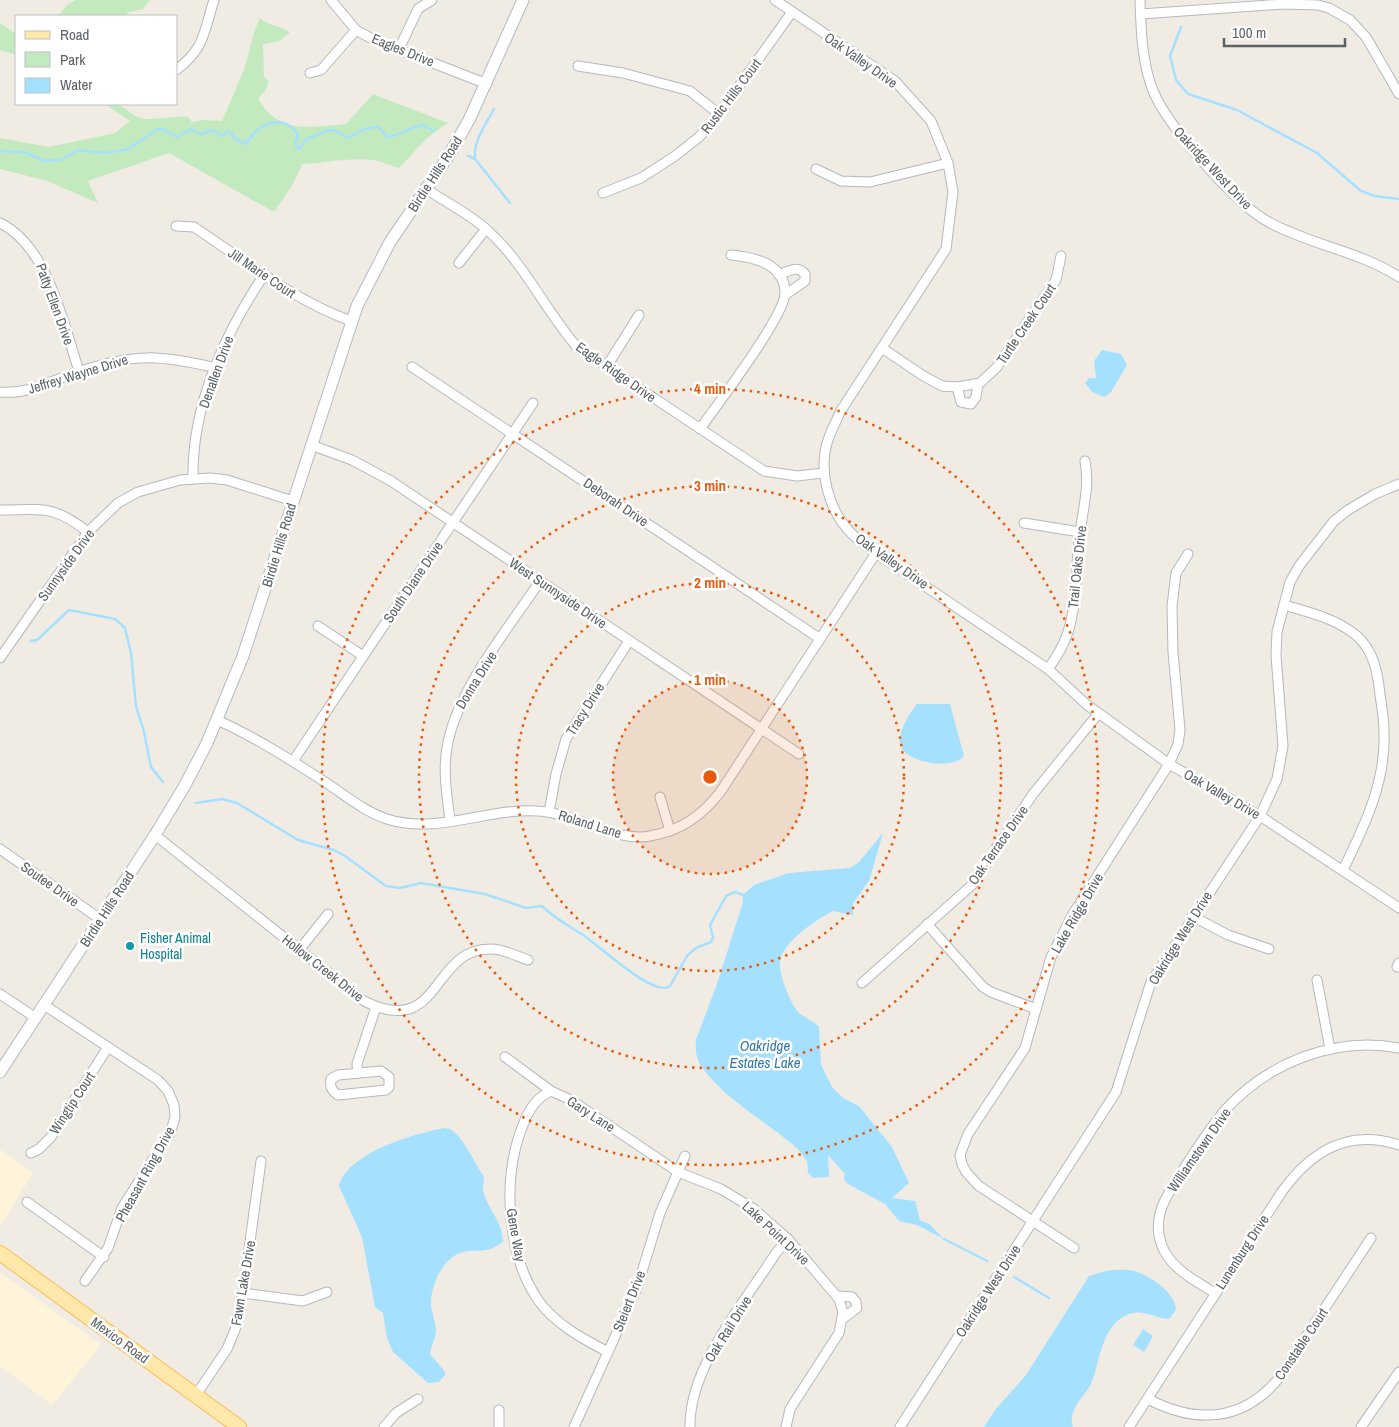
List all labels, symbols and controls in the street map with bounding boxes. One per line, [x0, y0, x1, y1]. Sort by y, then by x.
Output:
legend [15, 15, 178, 105]
scale bar [1224, 15, 1345, 47]
text: 100 m [1232, 22, 1266, 43]
text: Road [60, 24, 89, 45]
street label: Oak Valley Drive [821, 28, 901, 92]
street label: Eagles Drive [369, 29, 437, 71]
text: Park [60, 49, 86, 70]
street label: Rustic Hills Court [697, 55, 765, 137]
text: Water [60, 74, 92, 95]
street label: Oakridge West Drive [1170, 123, 1256, 213]
street label: Birdie Hills Road [404, 133, 466, 215]
street label: Jill Marie Court [225, 244, 299, 302]
street label: Patty Ellen Drive [32, 261, 78, 347]
street label: Turtle Creek Court [992, 280, 1060, 368]
street label: Denallen Drive [195, 333, 237, 411]
street label: Eagle Ridge Drive [572, 338, 660, 406]
street label: Jeffrey Wayne Drive [26, 350, 130, 398]
text: 4 min [694, 378, 726, 399]
street label: Deborah Drive [580, 474, 652, 530]
text: 3 min [694, 475, 726, 496]
street label: Birdie Hills Road [258, 501, 300, 589]
street label: Sunnyside Drive [34, 525, 98, 605]
street label: Trail Oaks Drive [1064, 525, 1090, 609]
street label: Oak Valley Drive [852, 529, 932, 593]
street label: South Diane Drive [379, 538, 447, 626]
street label: West Sunnyside Drive [506, 554, 610, 632]
text: 2 min [694, 572, 726, 593]
street label: Donna Drive [451, 648, 501, 712]
text: 1 min [694, 669, 726, 690]
street label: Tracy Drive [562, 679, 608, 739]
street label: Oak Valley Drive [1181, 765, 1263, 823]
centre of rings [701, 768, 719, 786]
street label: Oak Terrace Drive [964, 802, 1032, 888]
street label: Roland Lane [556, 806, 624, 842]
street label: Soutee Drive [17, 857, 83, 911]
street label: Birdie Hills Road [76, 868, 138, 950]
street label: Lake Ridge Drive [1047, 870, 1107, 956]
street label: Oakridge West Drive [1144, 888, 1216, 988]
place label: Fisher Animal Hospital [140, 929, 211, 963]
street label: Hollow Creek Drive [279, 930, 367, 1006]
marker: Fisher Animal Hospital [124, 940, 136, 952]
water label: Oakridge Estates Lake [729, 1035, 801, 1073]
street label: Wingtip Court [45, 1068, 99, 1138]
street label: Gary Lane [564, 1092, 618, 1136]
street label: Williamstown Drive [1163, 1104, 1235, 1196]
street label: Pheasant Ring Drive [111, 1123, 179, 1225]
street label: Lake Point Drive [739, 1197, 813, 1269]
street label: Gene Way [502, 1207, 530, 1263]
street label: Lunenburg Drive [1211, 1211, 1273, 1293]
street label: Fawn Lake Drive [227, 1239, 259, 1327]
street label: Oakridge West Drive [951, 1241, 1025, 1341]
street label: Steiert Drive [609, 1268, 649, 1334]
street label: Oak Rail Drive [700, 1292, 756, 1366]
street label: Constable Court [1270, 1305, 1332, 1383]
street label: Mexico Road [87, 1313, 153, 1367]

